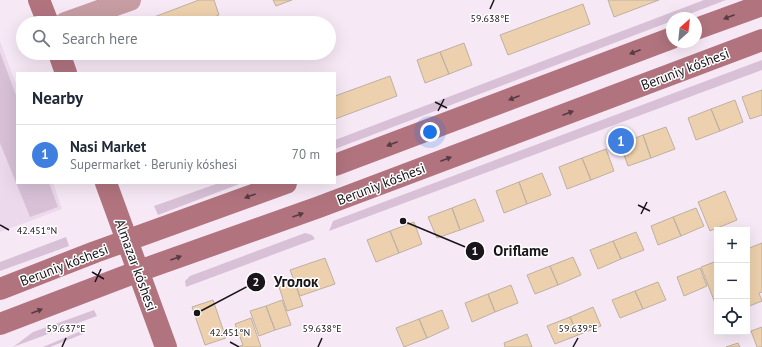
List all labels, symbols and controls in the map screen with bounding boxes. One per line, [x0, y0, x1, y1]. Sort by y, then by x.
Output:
text: 59.638°E [471, 12, 510, 25]
north arrow [666, 12, 702, 48]
one-way arrow [723, 15, 735, 21]
search box [16, 16, 336, 60]
icon: search [30, 27, 52, 49]
text: Search here [62, 29, 138, 48]
street label: Beruniy kóshesi [638, 44, 732, 94]
one-way arrow [629, 50, 641, 56]
text: Nearby [32, 87, 83, 109]
one-way arrow [507, 95, 519, 101]
one-way arrow [562, 110, 574, 116]
your location [420, 122, 440, 142]
pin: 1 [608, 126, 634, 156]
text: Nasi Market [70, 137, 146, 156]
one-way arrow [386, 141, 398, 147]
text: 1 [41, 146, 49, 163]
text: 70 m [292, 146, 320, 163]
text: Supermarket · Beruniy kóshesi [70, 156, 237, 173]
one-way arrow [441, 156, 453, 162]
street label: Beruniy kóshesi [334, 159, 428, 209]
one-way arrow [243, 194, 255, 200]
one-way arrow [293, 211, 305, 217]
street label: Almazar kóshesi [111, 217, 161, 313]
text: 42.451°N [17, 224, 57, 237]
map controls [714, 227, 750, 335]
button: + [714, 227, 750, 263]
callout: Oriflame [465, 237, 556, 264]
street label: Beruniy kóshesi [17, 240, 111, 290]
text: Oriflame [493, 241, 549, 260]
text: 1 [472, 243, 478, 258]
one-way arrow [170, 255, 182, 261]
button: − [714, 263, 750, 299]
callout: Уголок [246, 268, 326, 295]
text: Уголок [273, 272, 319, 291]
text: 2 [253, 274, 259, 289]
button: locate [714, 299, 750, 335]
one-way arrow [31, 307, 43, 313]
text: 59.637°E [47, 322, 86, 335]
text: 59.638°E [303, 322, 342, 335]
text: 59.639°E [559, 322, 598, 335]
text: 42.451°N [210, 326, 250, 339]

